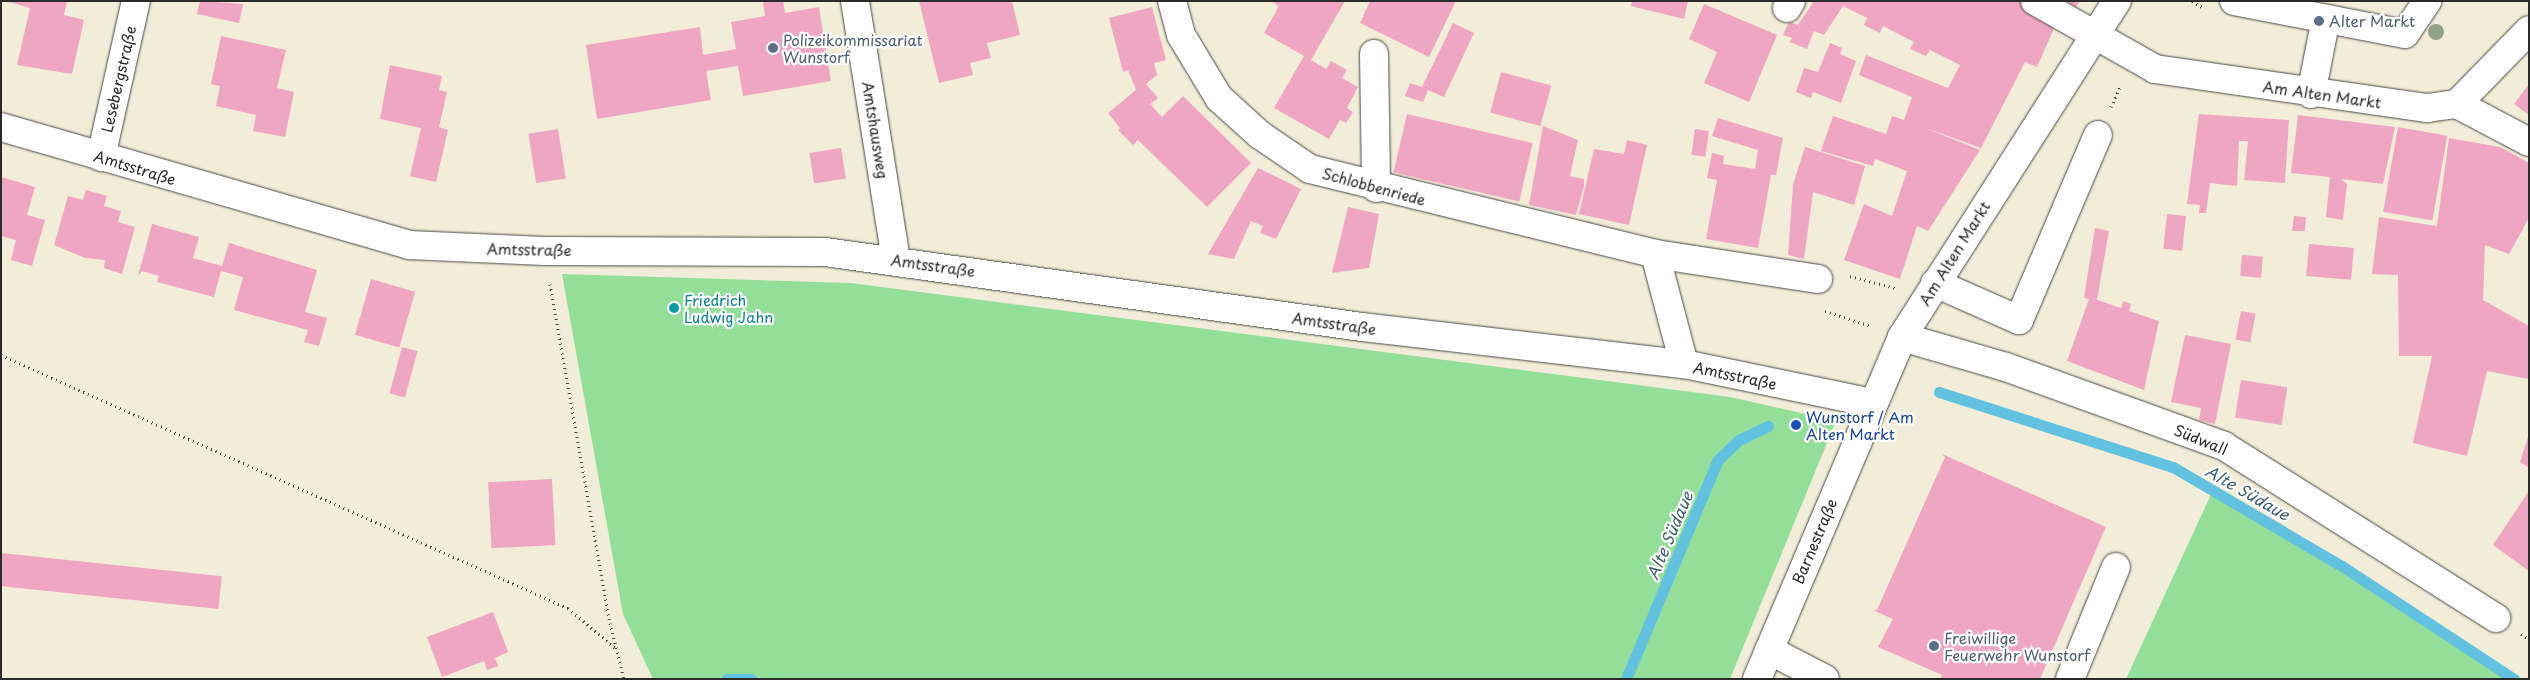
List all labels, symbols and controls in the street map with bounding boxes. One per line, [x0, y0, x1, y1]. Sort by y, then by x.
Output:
place label: Alter Markt [2329, 12, 2416, 30]
marker: Alter Markt [2313, 15, 2325, 27]
street label: Lesebergstraße [97, 24, 139, 134]
place label: Polizeikommissariat Wunstorf [783, 30, 923, 65]
marker: Polizeikommissariat Wunstorf [767, 42, 779, 54]
street label: Am Alten Markt [2262, 77, 2382, 111]
street label: Amtshausweg [859, 80, 893, 180]
street label: Amtsstraße [92, 146, 178, 188]
street label: Schlobbenriede [1320, 164, 1428, 208]
street label: Am Alten Markt [1915, 198, 1993, 308]
street label: Amtsstraße [486, 239, 572, 259]
street label: Amtsstraße [890, 250, 976, 280]
place label: Friedrich Ludwig Jahn [684, 290, 774, 325]
marker: Friedrich Ludwig Jahn [668, 302, 680, 314]
street label: Amtsstraße [1291, 308, 1377, 338]
street label: Amtsstraße [1692, 357, 1778, 393]
place label: Wunstorf / Am Alten Markt [1806, 407, 1914, 442]
marker: Wunstorf / Am Alten Markt [1790, 419, 1802, 431]
street label: Südwall [2172, 420, 2230, 458]
water label: Alte Südaue [2203, 460, 2293, 524]
water label: Alte Südaue [1642, 488, 1696, 582]
street label: Barnestraße [1788, 496, 1840, 586]
place label: Freiwillige Feuerwehr Wunstorf [1944, 628, 2090, 663]
marker: Freiwillige Feuerwehr Wunstorf [1928, 640, 1940, 652]

